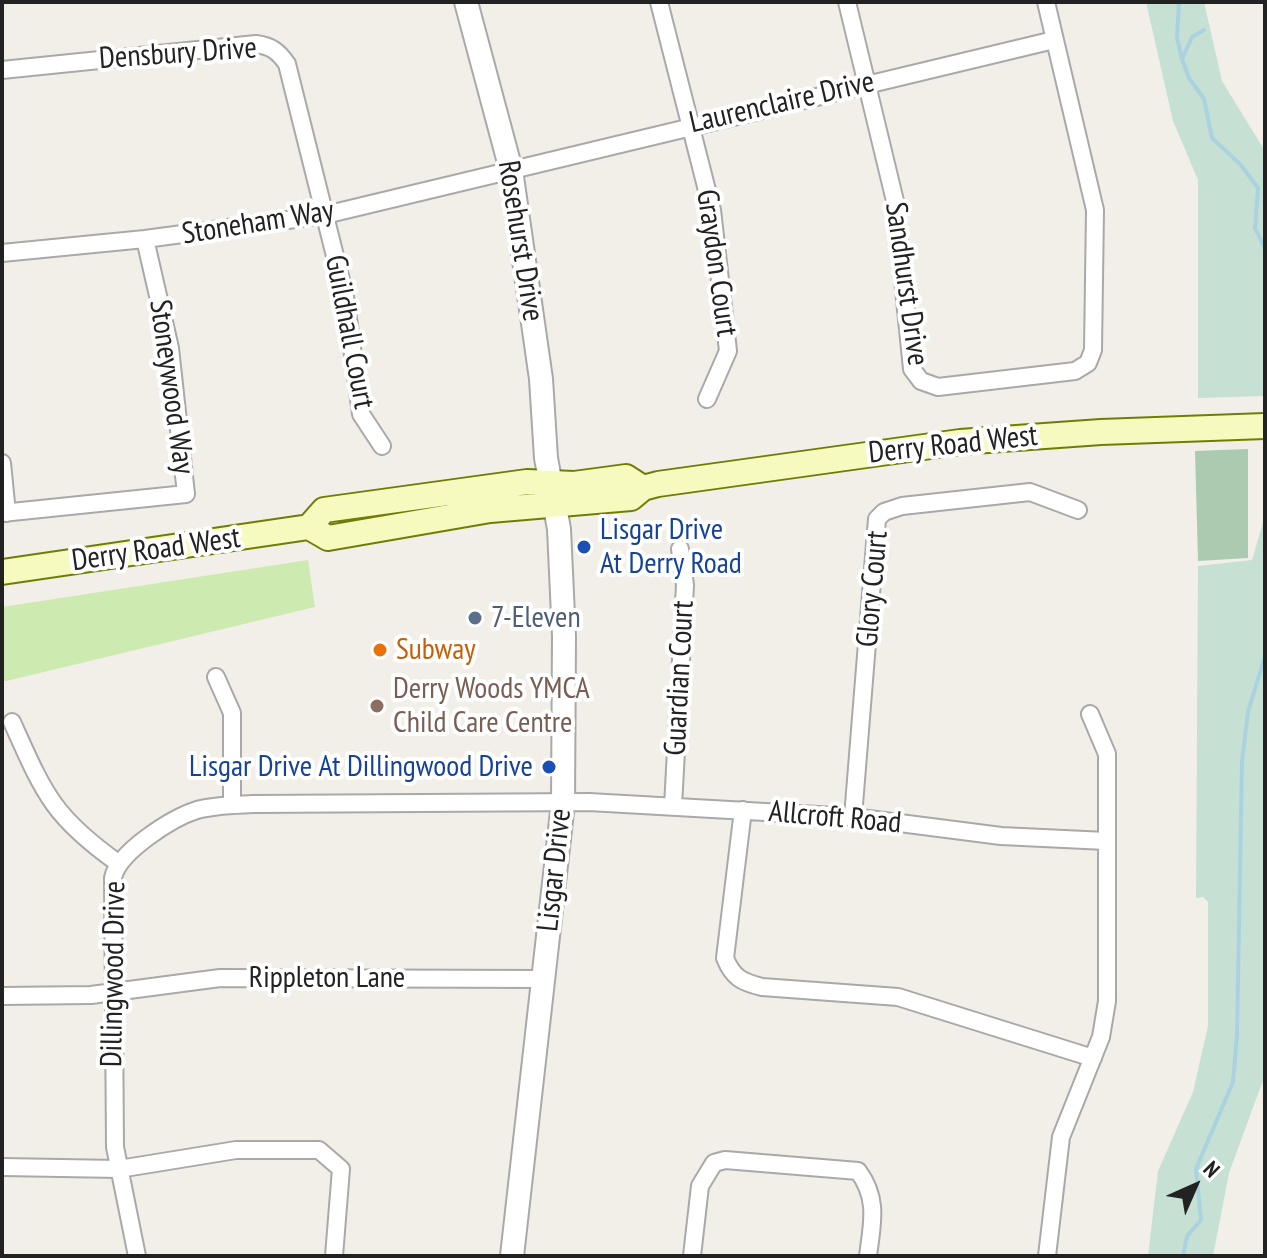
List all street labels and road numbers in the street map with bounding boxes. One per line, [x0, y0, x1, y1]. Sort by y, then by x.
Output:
street label: Densbury Drive [98, 31, 258, 77]
street label: Laurenclaire Drive [686, 64, 878, 142]
street label: Rosehurst Drive [490, 158, 550, 324]
street label: Graydon Court [688, 187, 744, 339]
street label: Stoneham Way [180, 193, 336, 253]
street label: Sandhurst Drive [877, 200, 935, 368]
street label: Guildhall Court [316, 252, 382, 412]
street label: Stoneywood Way [141, 298, 201, 476]
street label: Derry Road West [867, 418, 1039, 472]
street label: Derry Road West [70, 520, 242, 580]
street label: Glory Court [850, 529, 896, 649]
street label: Guardian Court [658, 600, 702, 756]
street label: Allcroft Road [767, 794, 903, 842]
street label: Lisgar Drive [531, 807, 579, 933]
street label: Dillingwood Drive [94, 881, 134, 1067]
street label: Rippleton Lane [249, 960, 405, 996]

